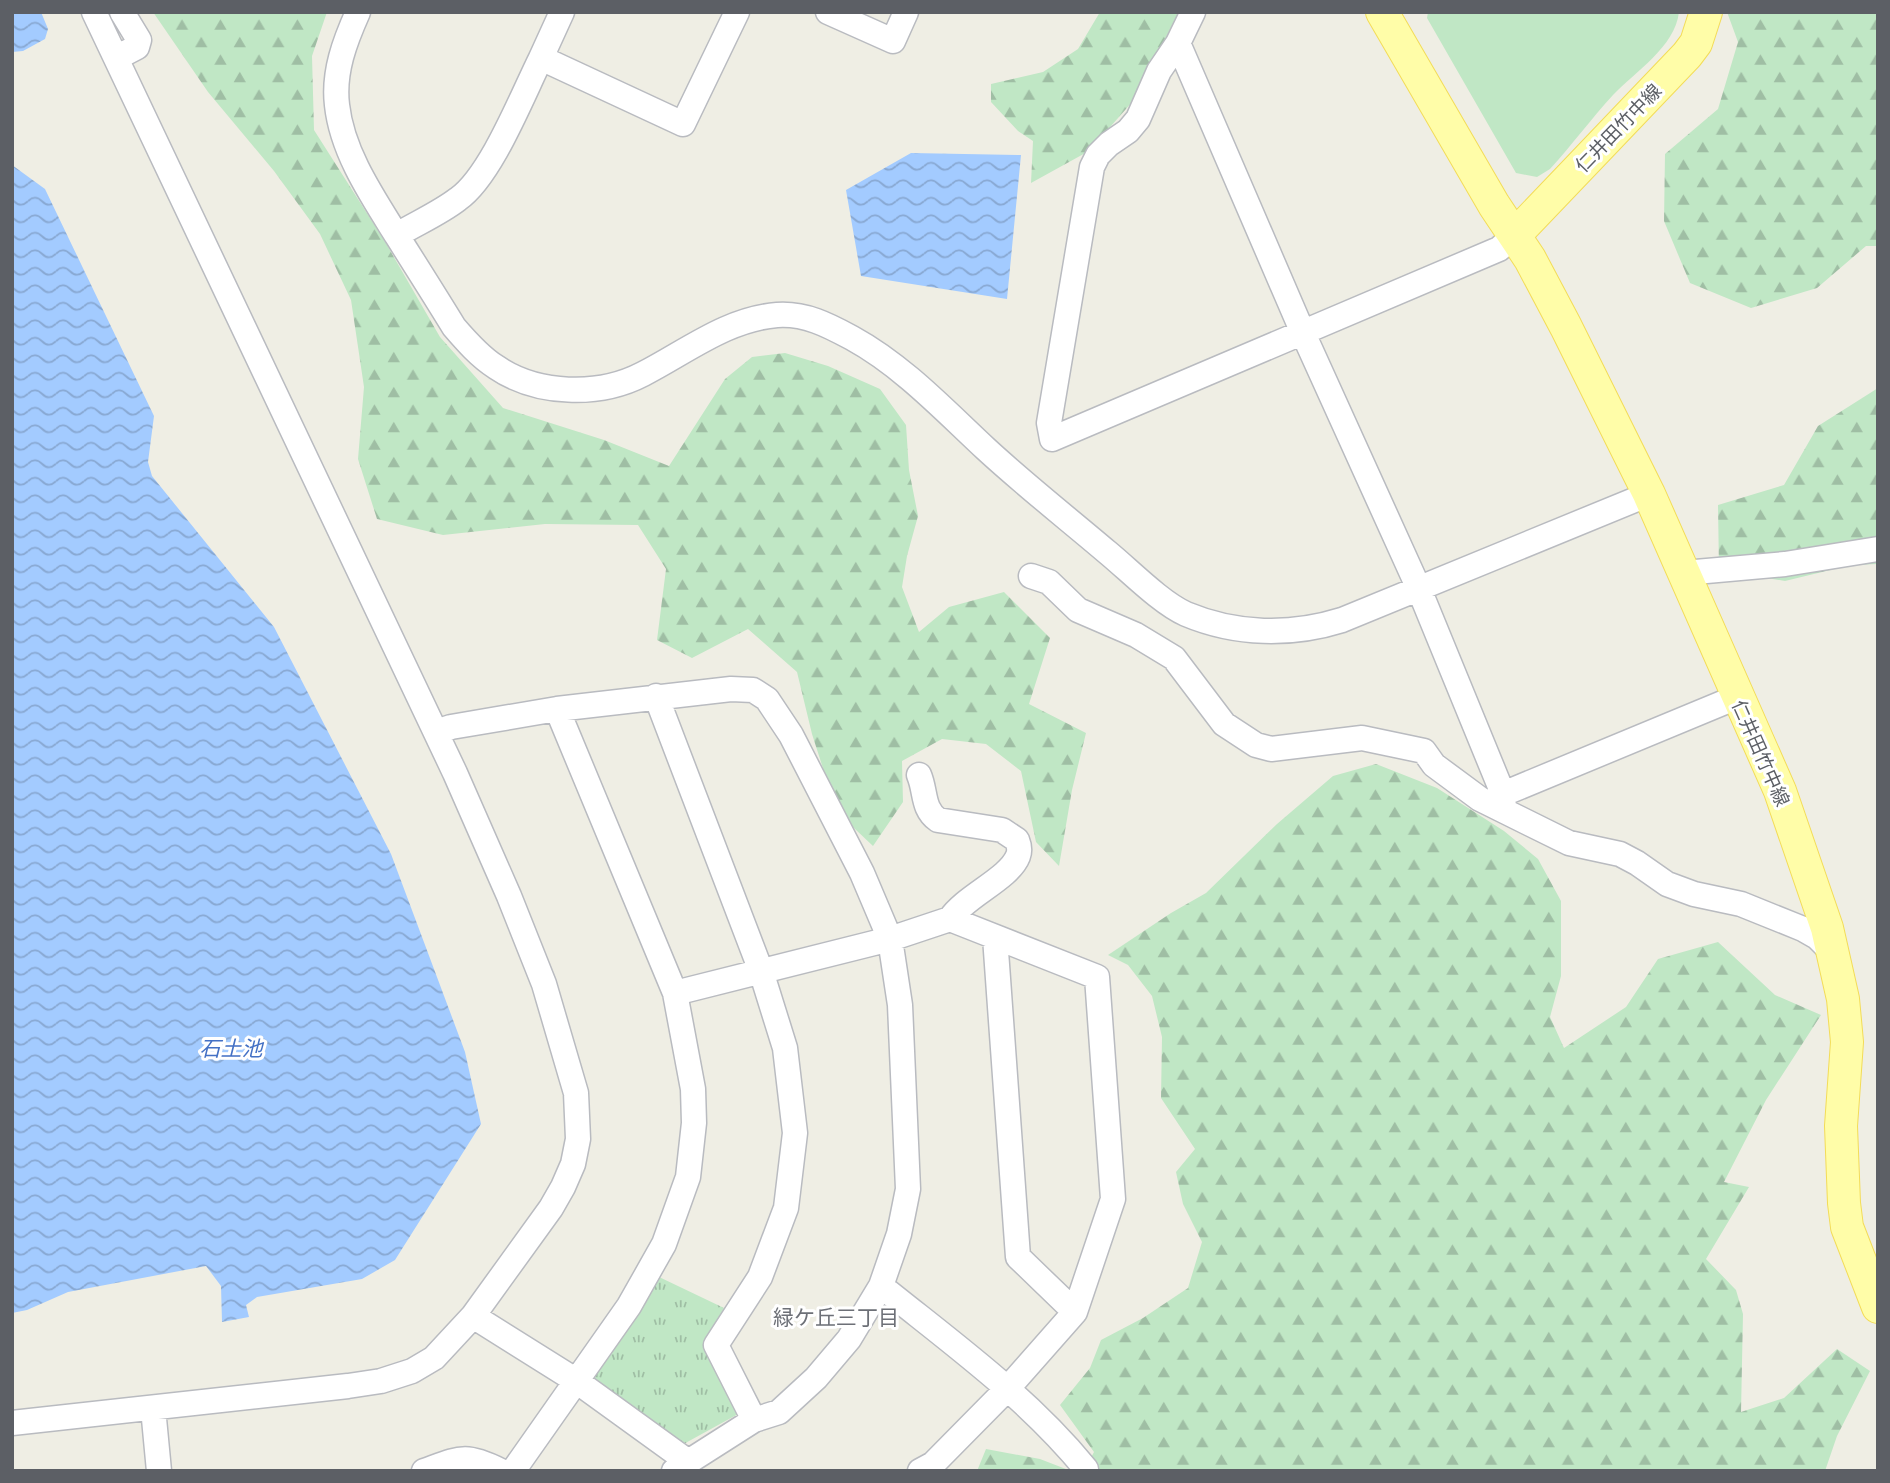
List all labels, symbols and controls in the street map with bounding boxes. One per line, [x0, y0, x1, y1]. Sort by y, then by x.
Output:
street label: 仁井田竹中線 [1570, 79, 1666, 177]
street label: 仁井田竹中線 [1728, 696, 1794, 810]
water label: 石土池 [200, 1036, 264, 1060]
district label: 緑ケ丘三丁目 [773, 1305, 899, 1329]

